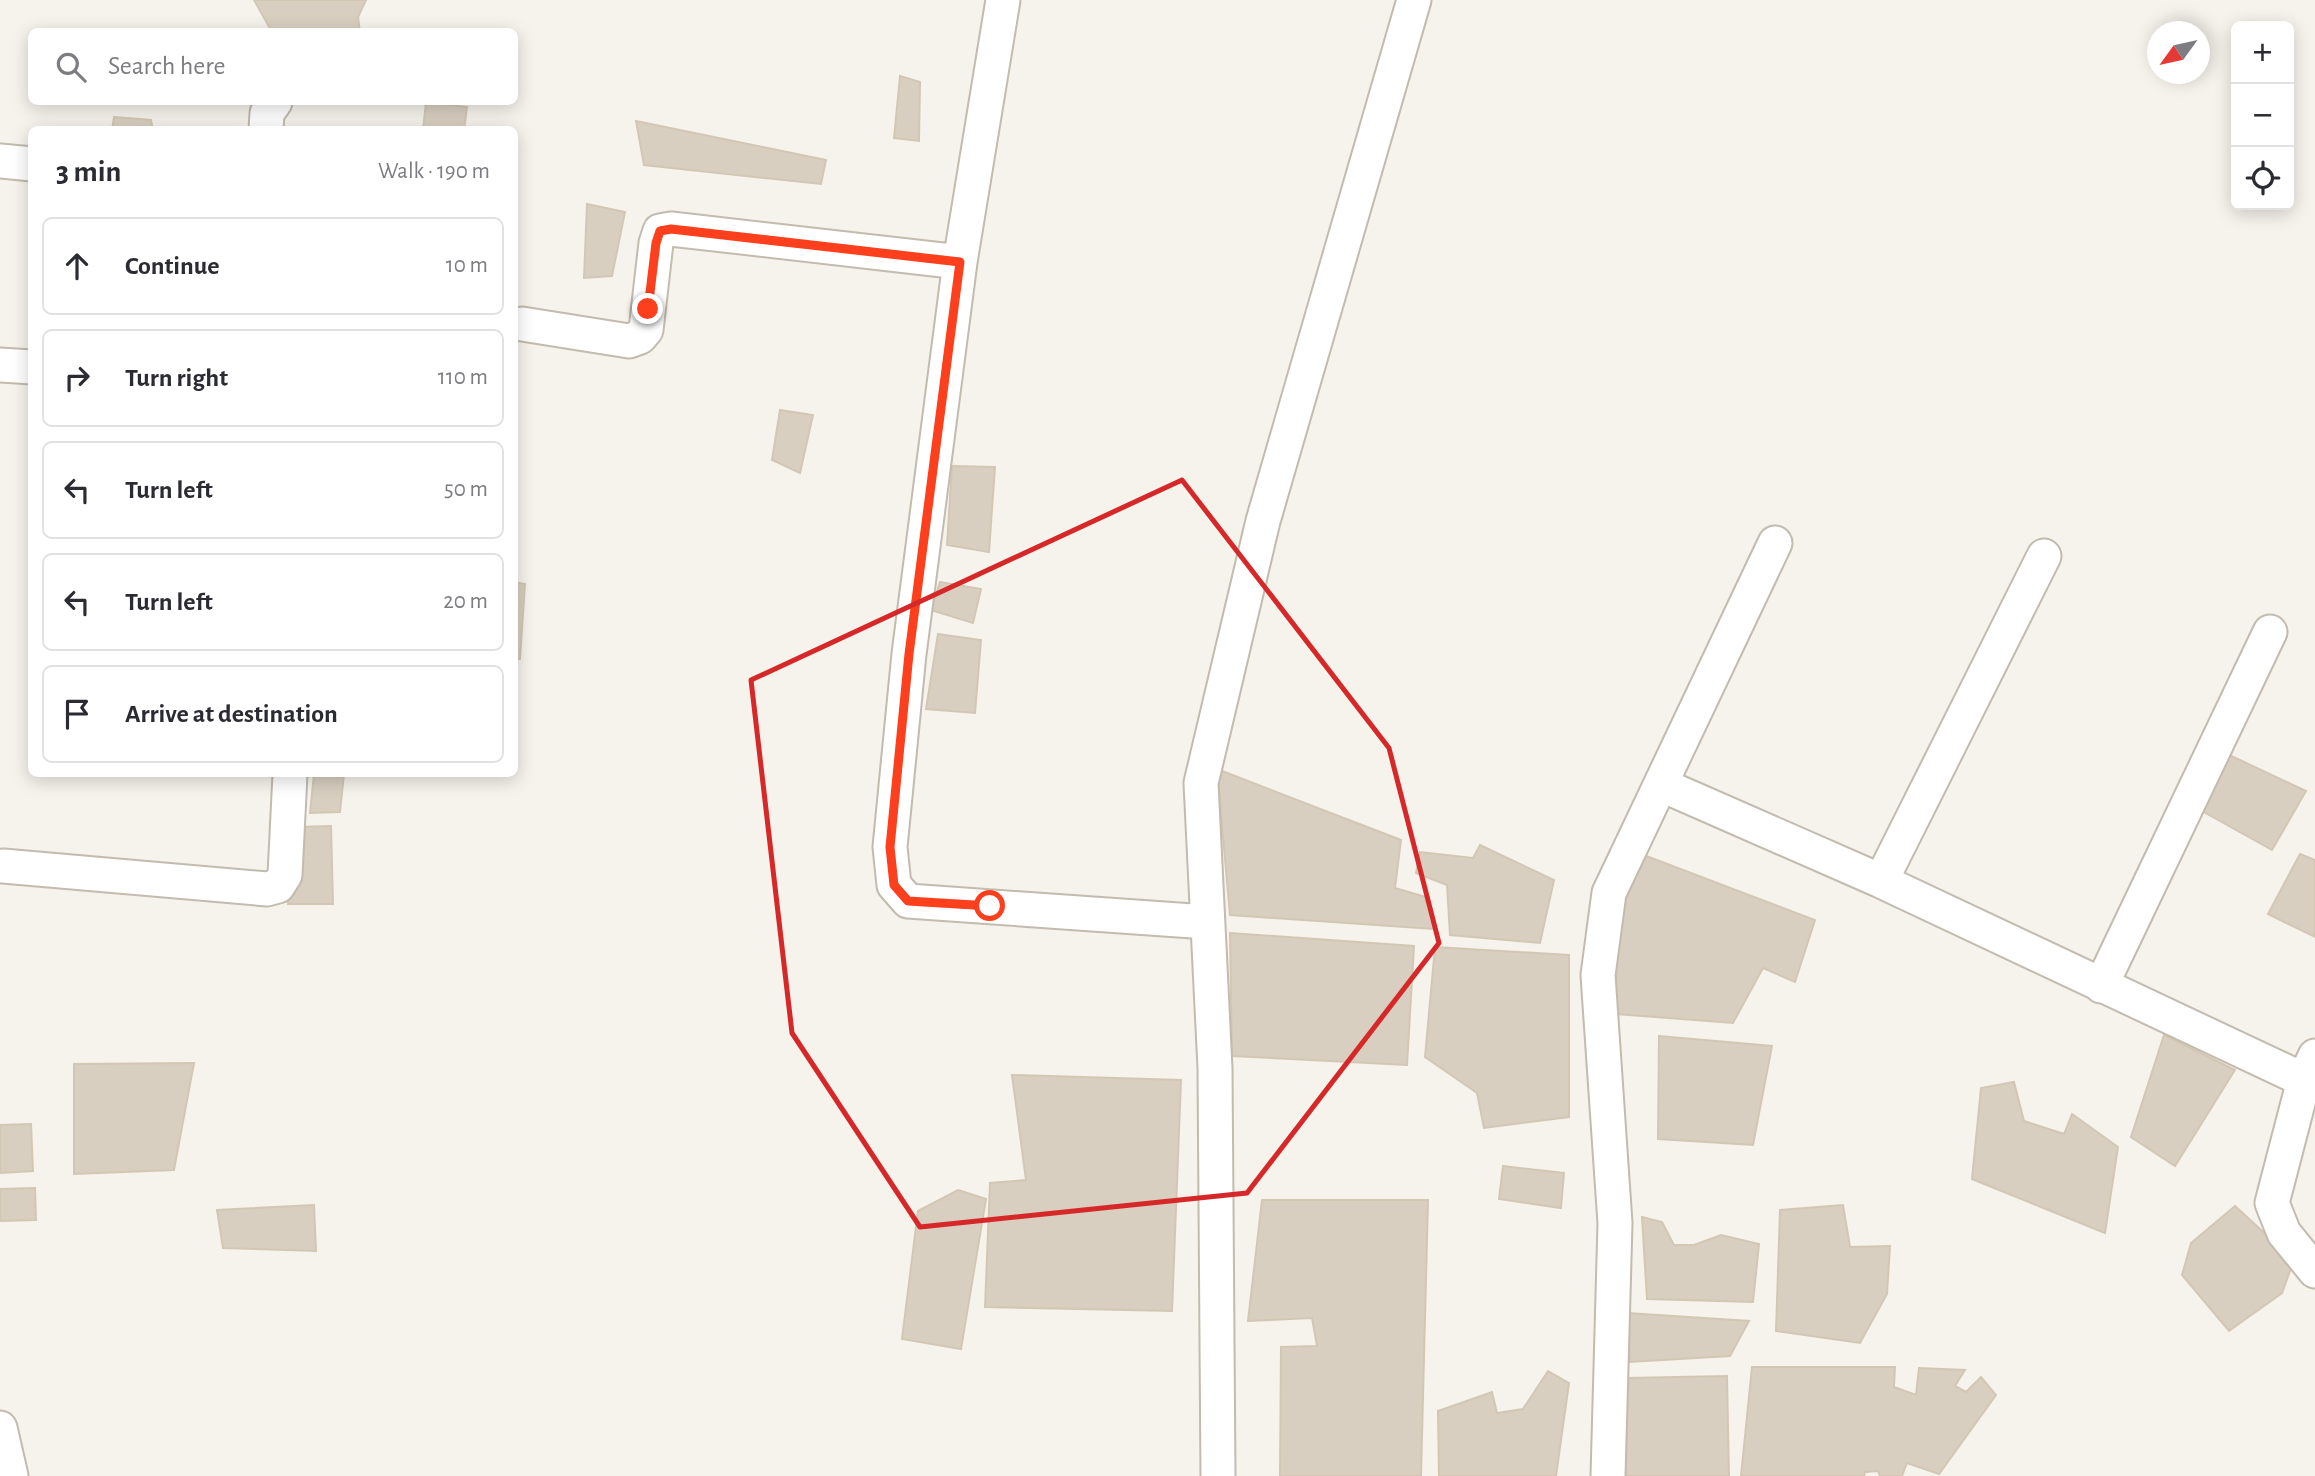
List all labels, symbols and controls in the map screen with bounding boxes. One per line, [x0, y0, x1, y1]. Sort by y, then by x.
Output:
north arrow [2147, 21, 2210, 84]
map controls [2231, 21, 2294, 210]
button: + [2231, 21, 2294, 84]
search box [28, 28, 518, 105]
icon: search [52, 48, 90, 86]
text: Search here [108, 53, 226, 79]
button: − [2231, 84, 2294, 147]
button: locate [2231, 147, 2294, 210]
text: 3 min [56, 157, 121, 187]
text: Walk · 190 m [378, 160, 490, 183]
icon: ahead [58, 247, 96, 285]
text: Continue [125, 253, 220, 279]
text: 10 m [446, 254, 488, 277]
route end [632, 293, 663, 324]
icon: right [58, 359, 96, 397]
text: Turn right [125, 365, 228, 391]
text: 110 m [438, 366, 488, 389]
icon: left [58, 471, 96, 509]
text: Turn left [125, 477, 213, 503]
text: 50 m [444, 478, 488, 501]
icon: left [58, 583, 96, 621]
text: Turn left [125, 589, 213, 615]
text: 20 m [443, 590, 488, 613]
icon: arrive [58, 695, 96, 733]
text: Arrive at destination [125, 701, 338, 727]
route start [974, 890, 1005, 921]

